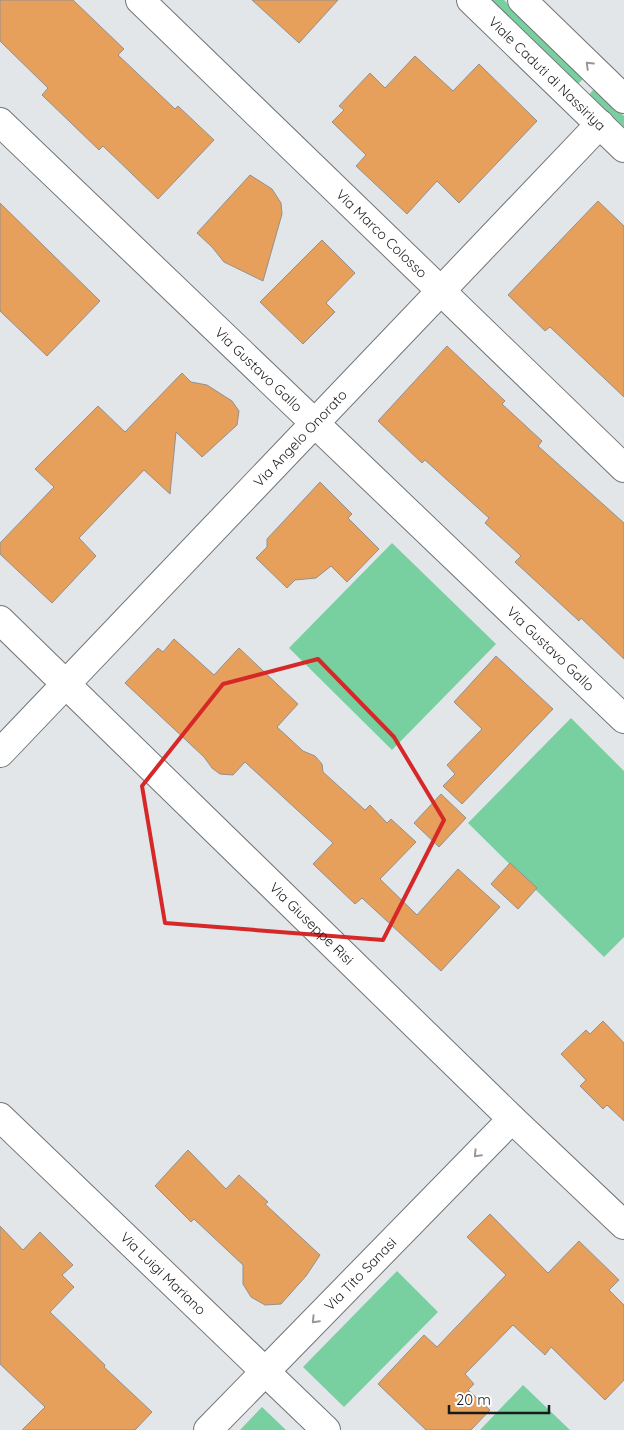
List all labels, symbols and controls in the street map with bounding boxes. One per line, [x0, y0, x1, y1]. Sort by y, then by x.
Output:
street label: Viale Caduti di Nassiriya [485, 13, 610, 135]
one-way arrow [586, 62, 595, 71]
street label: Via Marco Colosso [332, 185, 431, 282]
street label: Via Gustavo Gallo [211, 323, 306, 416]
street label: Via Angelo Onorato [250, 386, 351, 491]
street label: Via Gustavo Gallo [503, 603, 598, 695]
street label: Via Giuseppe Risi [266, 879, 357, 969]
one-way arrow [474, 1148, 483, 1157]
street label: Via Luigi Mariano [116, 1228, 210, 1319]
street label: Via Tito Sanasi [321, 1234, 400, 1315]
one-way arrow [312, 1314, 321, 1323]
scale bar [449, 1382, 549, 1414]
text: 20 m [456, 1390, 491, 1409]

